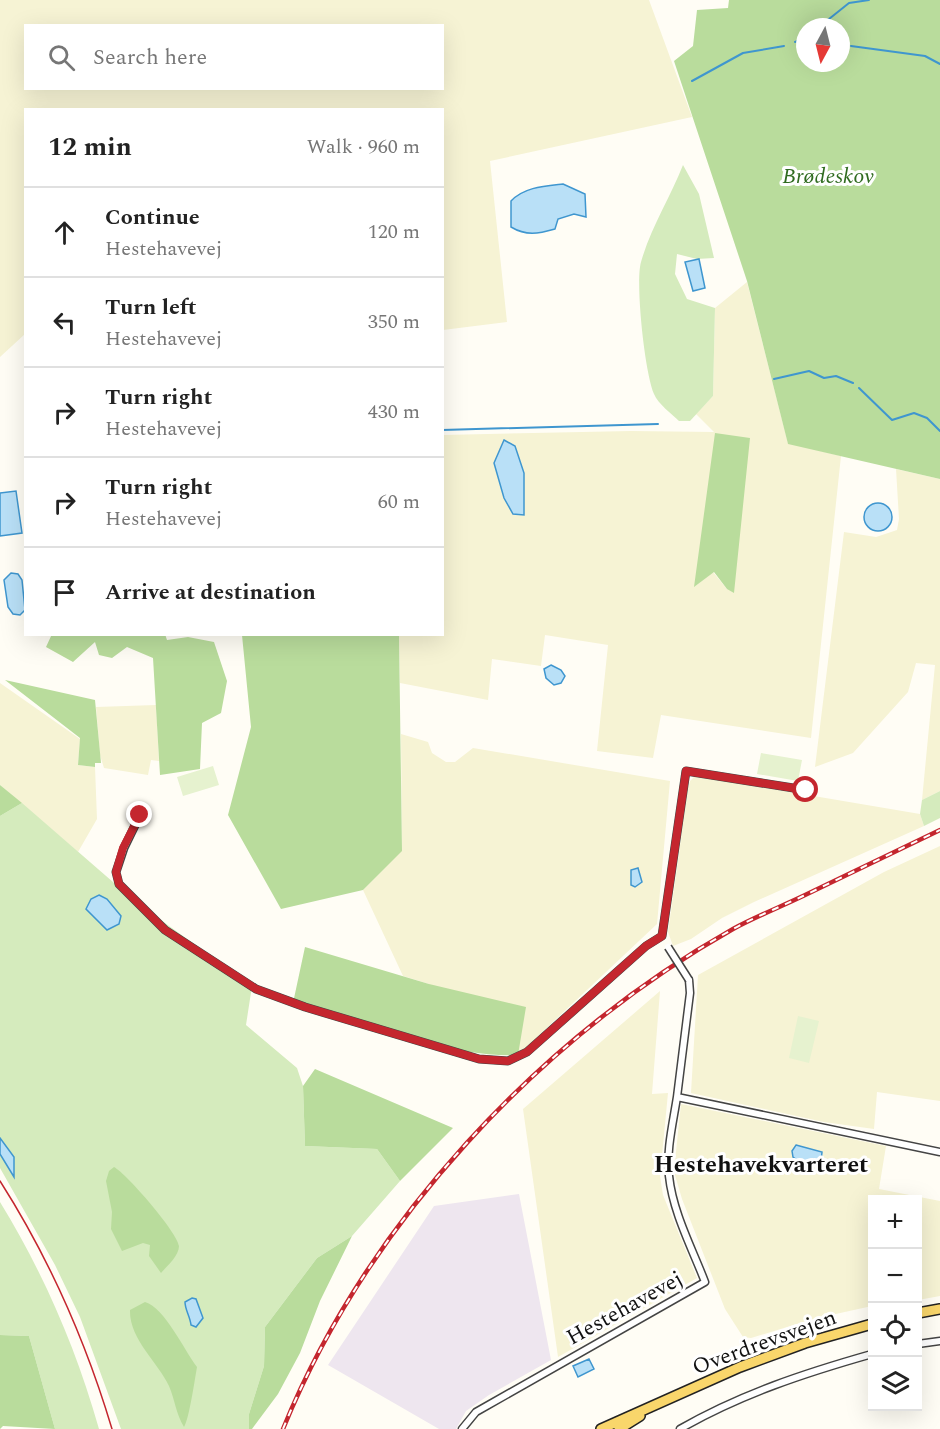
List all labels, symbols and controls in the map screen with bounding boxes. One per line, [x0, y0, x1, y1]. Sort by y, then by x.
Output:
north arrow [796, 18, 850, 72]
search box [24, 24, 444, 90]
icon: search [45, 41, 78, 74]
text: Search here [93, 41, 207, 74]
text: 12 min [48, 127, 132, 167]
text: Walk · 960 m [307, 132, 420, 162]
park label: Brødeskov [782, 160, 874, 193]
text: Continue [105, 201, 200, 234]
icon: ahead [48, 216, 81, 249]
text: 120 m [368, 217, 420, 247]
text: Hestehavevej [105, 234, 222, 264]
text: Turn left [105, 291, 197, 324]
icon: left [48, 306, 81, 339]
text: 350 m [368, 307, 420, 337]
text: Hestehavevej [105, 324, 222, 354]
text: Turn right [105, 381, 212, 414]
icon: right [48, 396, 81, 429]
text: 430 m [368, 397, 420, 427]
text: Hestehavevej [105, 414, 222, 444]
text: Turn right [105, 471, 212, 504]
icon: right [48, 486, 81, 519]
text: 60 m [378, 487, 420, 517]
text: Hestehavevej [105, 504, 222, 534]
icon: arrive [48, 576, 81, 609]
text: Arrive at destination [105, 576, 316, 609]
route start [792, 776, 818, 802]
route end [126, 801, 152, 827]
district label: Hestehavekvarteret [654, 1147, 868, 1183]
map controls [868, 1195, 922, 1411]
button: + [868, 1195, 922, 1249]
button: − [868, 1249, 922, 1303]
street label: Hestehavevej [560, 1263, 689, 1354]
street label: Overdrevsvejen [688, 1301, 841, 1384]
button: locate [868, 1303, 922, 1357]
button: layers [868, 1357, 922, 1411]

